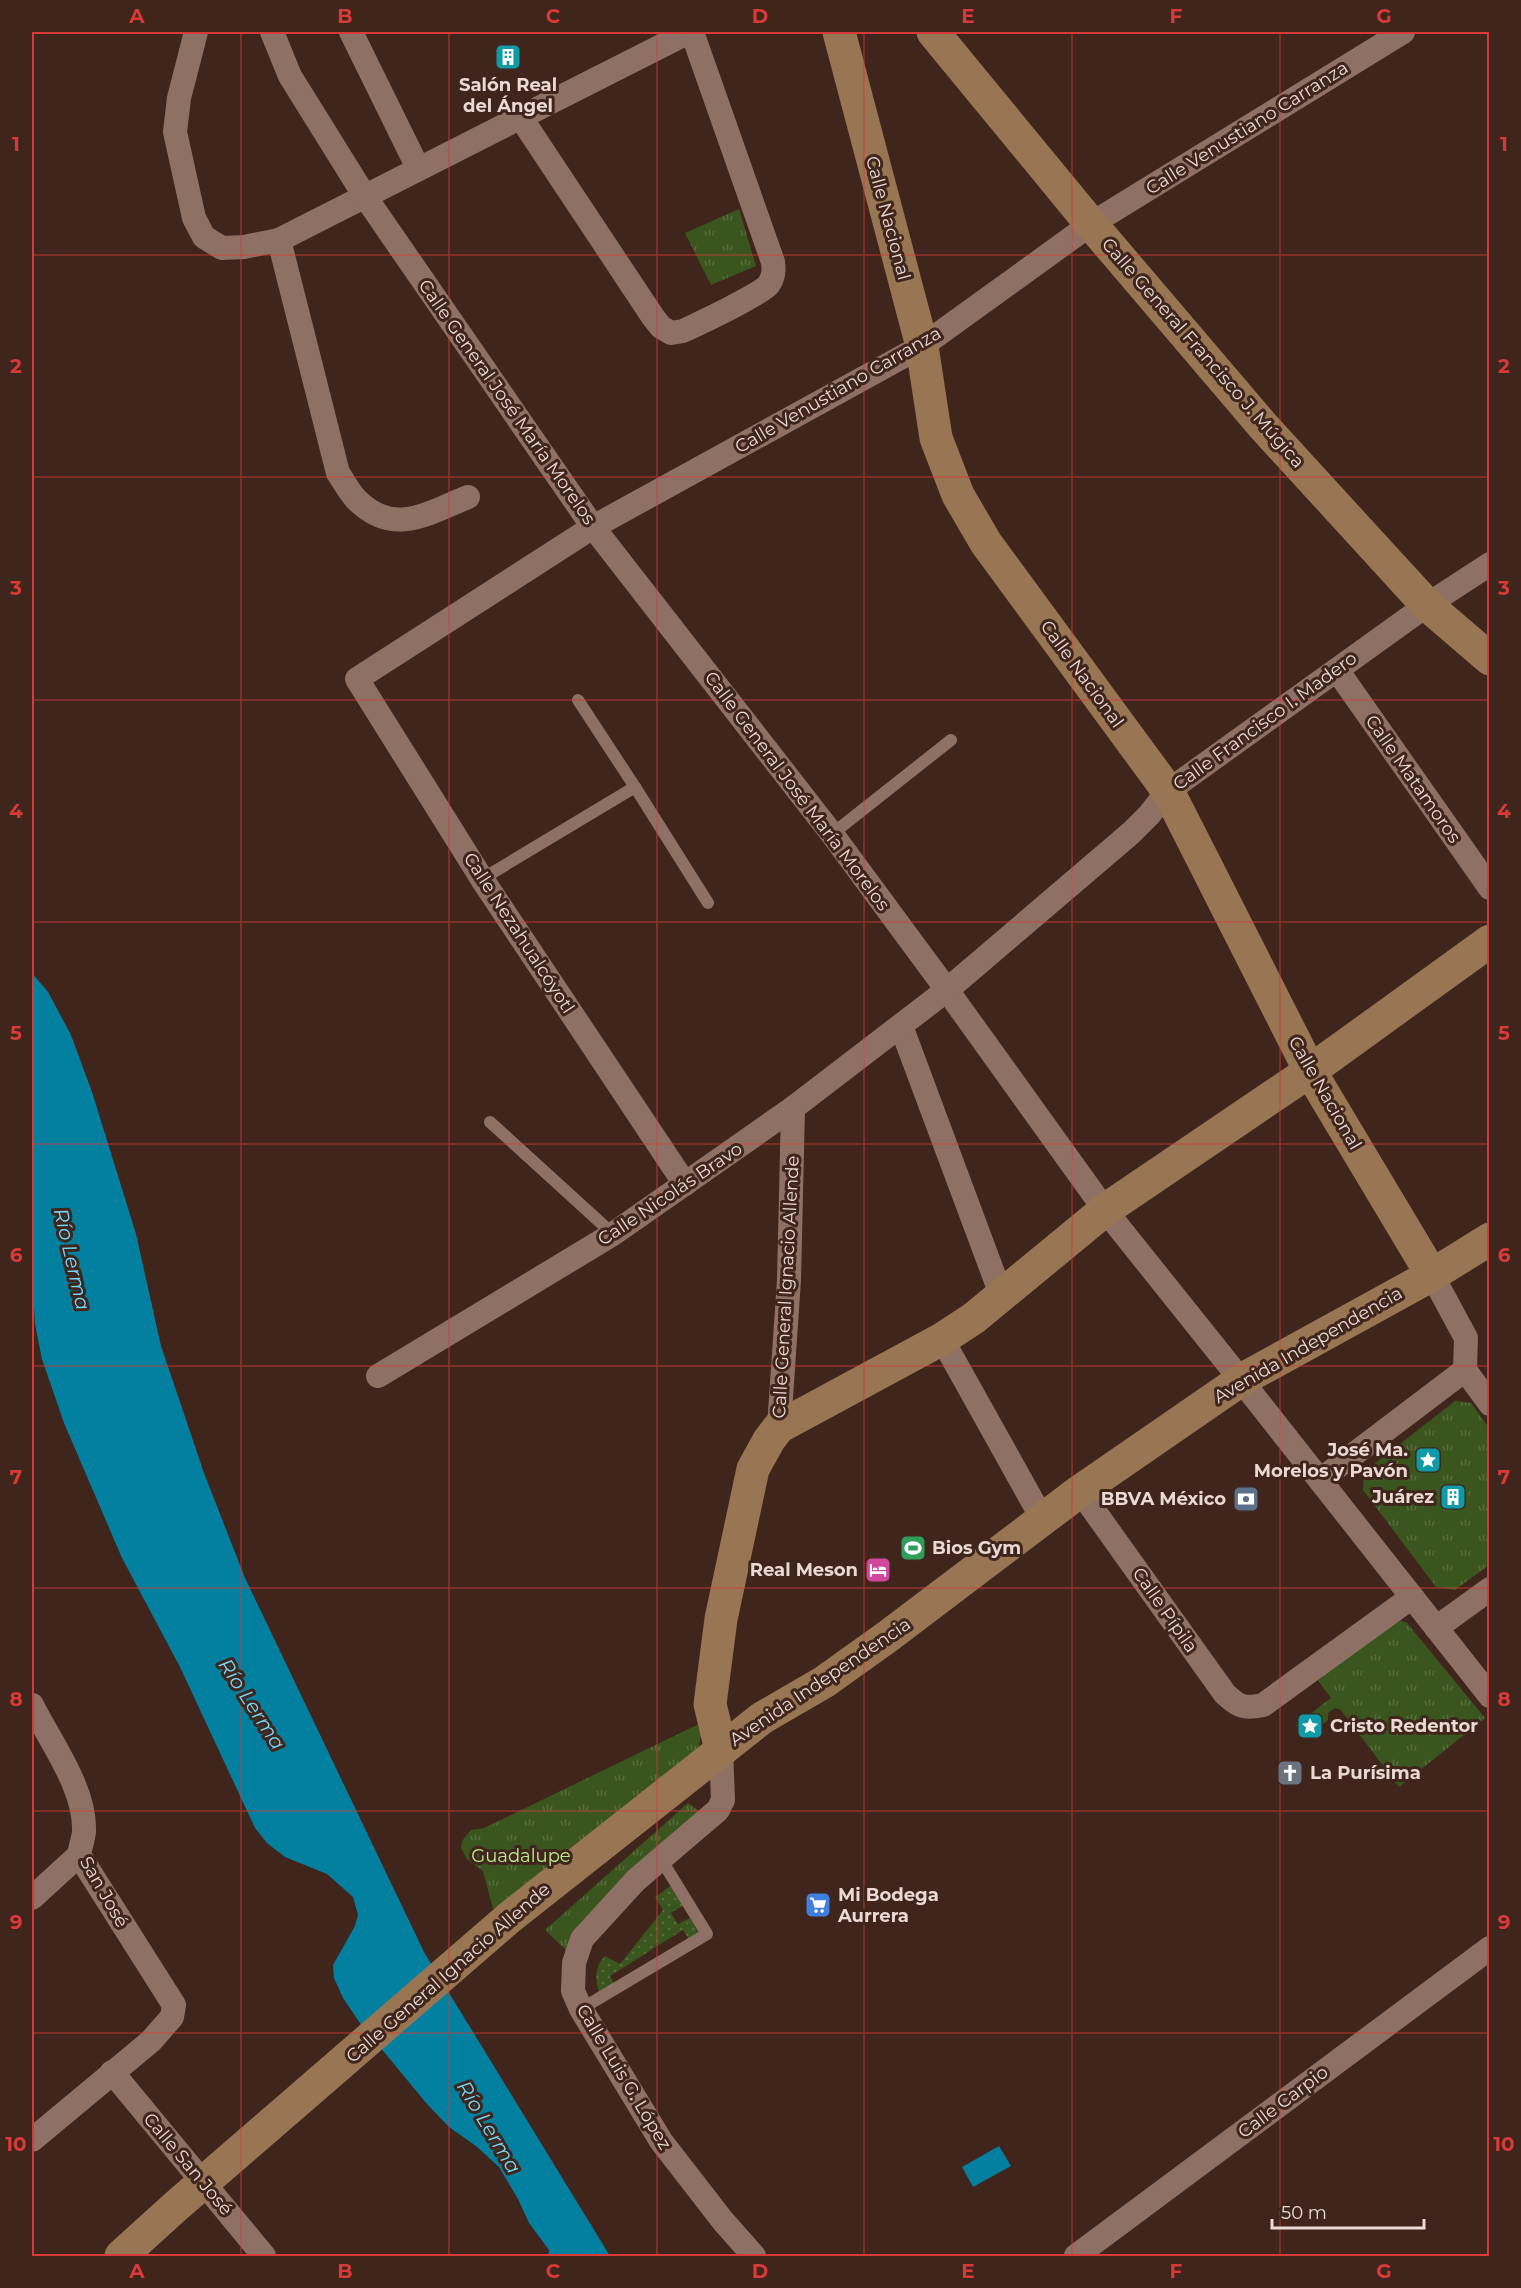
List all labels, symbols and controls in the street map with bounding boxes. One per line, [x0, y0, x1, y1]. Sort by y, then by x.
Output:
text: A [128, 4, 145, 28]
text: B [337, 4, 353, 28]
text: C [546, 4, 561, 28]
text: D [752, 4, 768, 28]
text: E [961, 4, 975, 28]
text: F [1170, 4, 1183, 28]
text: G [1376, 4, 1392, 28]
building icon: Salón Real del Ángel [493, 42, 523, 72]
street label: Calle Venustiano Carranza [1142, 57, 1352, 199]
place label: Salón Real del Ángel [459, 74, 557, 117]
text: 1 [12, 132, 20, 156]
text: 1 [1500, 132, 1508, 156]
street label: Calle Nacional [861, 154, 915, 282]
street label: Calle General Francisco J. Múgica [1097, 233, 1309, 473]
street label: Calle General José María Morelos [414, 275, 600, 529]
street label: Calle Venustiano Carranza [731, 322, 945, 458]
text: 2 [10, 354, 22, 378]
text: 2 [1498, 354, 1510, 378]
text: 3 [9, 576, 22, 600]
text: 3 [1497, 576, 1510, 600]
street label: Calle Nacional [1036, 616, 1128, 732]
street label: Calle Francisco I. Madero [1169, 647, 1361, 795]
street label: Calle General José María Morelos [700, 667, 894, 915]
street label: Calle Matamoros [1361, 711, 1466, 847]
text: 4 [9, 799, 23, 823]
text: 4 [1497, 799, 1511, 823]
street label: Calle Nezahualcóyotl [459, 848, 579, 1018]
text: 5 [10, 1021, 22, 1045]
text: 5 [1498, 1021, 1510, 1045]
street label: Calle Nacional [1284, 1032, 1366, 1154]
street label: Calle Nicolás Bravo [594, 1137, 746, 1251]
street label: Calle General Ignacio Allende [768, 1155, 804, 1419]
water label: Río Lerma [49, 1206, 95, 1312]
text: 6 [10, 1243, 23, 1267]
text: 6 [1498, 1243, 1511, 1267]
street label: Avenida Independencia [1210, 1282, 1406, 1408]
place label: José Ma. Morelos y Pavón [1254, 1439, 1408, 1482]
place icon: José Ma. Morelos y Pavón [1413, 1445, 1443, 1475]
text: 7 [10, 1465, 22, 1489]
text: 7 [1498, 1465, 1510, 1489]
building icon: Juárez [1438, 1482, 1468, 1512]
bank icon: BBVA México [1231, 1484, 1261, 1514]
place label: Juárez [1371, 1486, 1434, 1508]
place label: BBVA México [1101, 1488, 1226, 1510]
sports icon: Bios Gym [898, 1533, 928, 1563]
place label: Bios Gym [932, 1537, 1021, 1559]
hotel icon: Real Meson [863, 1555, 893, 1585]
place label: Real Meson [750, 1559, 858, 1581]
street label: Calle Pípila [1128, 1563, 1202, 1657]
street label: Avenida Independencia [725, 1613, 915, 1751]
water label: Río Lerma [214, 1654, 290, 1754]
text: 8 [9, 1687, 23, 1711]
text: 8 [1497, 1687, 1511, 1711]
place icon: Cristo Redentor [1295, 1711, 1325, 1741]
place label: Cristo Redentor [1330, 1715, 1478, 1737]
church icon: La Purísima [1275, 1758, 1305, 1788]
place label: La Purísima [1310, 1762, 1421, 1784]
park label: Guadalupe [471, 1845, 571, 1867]
street label: San José [75, 1852, 133, 1932]
street label: Calle General Ignacio Allende [341, 1878, 555, 2068]
place label: Mi Bodega Aurrera [837, 1884, 939, 1927]
supermarket icon: Mi Bodega Aurrera [803, 1890, 833, 1920]
text: 9 [10, 1910, 22, 1934]
text: 9 [1498, 1910, 1510, 1934]
street label: Calle Luis G. López [572, 2000, 676, 2154]
street label: Calle Carpio [1234, 2061, 1332, 2143]
water label: Río Lerma [452, 2076, 526, 2178]
street label: Calle San José [139, 2108, 237, 2220]
text: 10 [5, 2132, 27, 2156]
text: 10 [1493, 2132, 1515, 2156]
scale bar [1272, 2192, 1424, 2230]
text: 50 m [1281, 2202, 1327, 2224]
text: A [128, 2259, 145, 2283]
text: B [337, 2259, 353, 2283]
text: C [546, 2259, 561, 2283]
text: D [752, 2259, 768, 2283]
text: E [961, 2259, 975, 2283]
text: F [1170, 2259, 1183, 2283]
text: G [1376, 2259, 1392, 2283]

